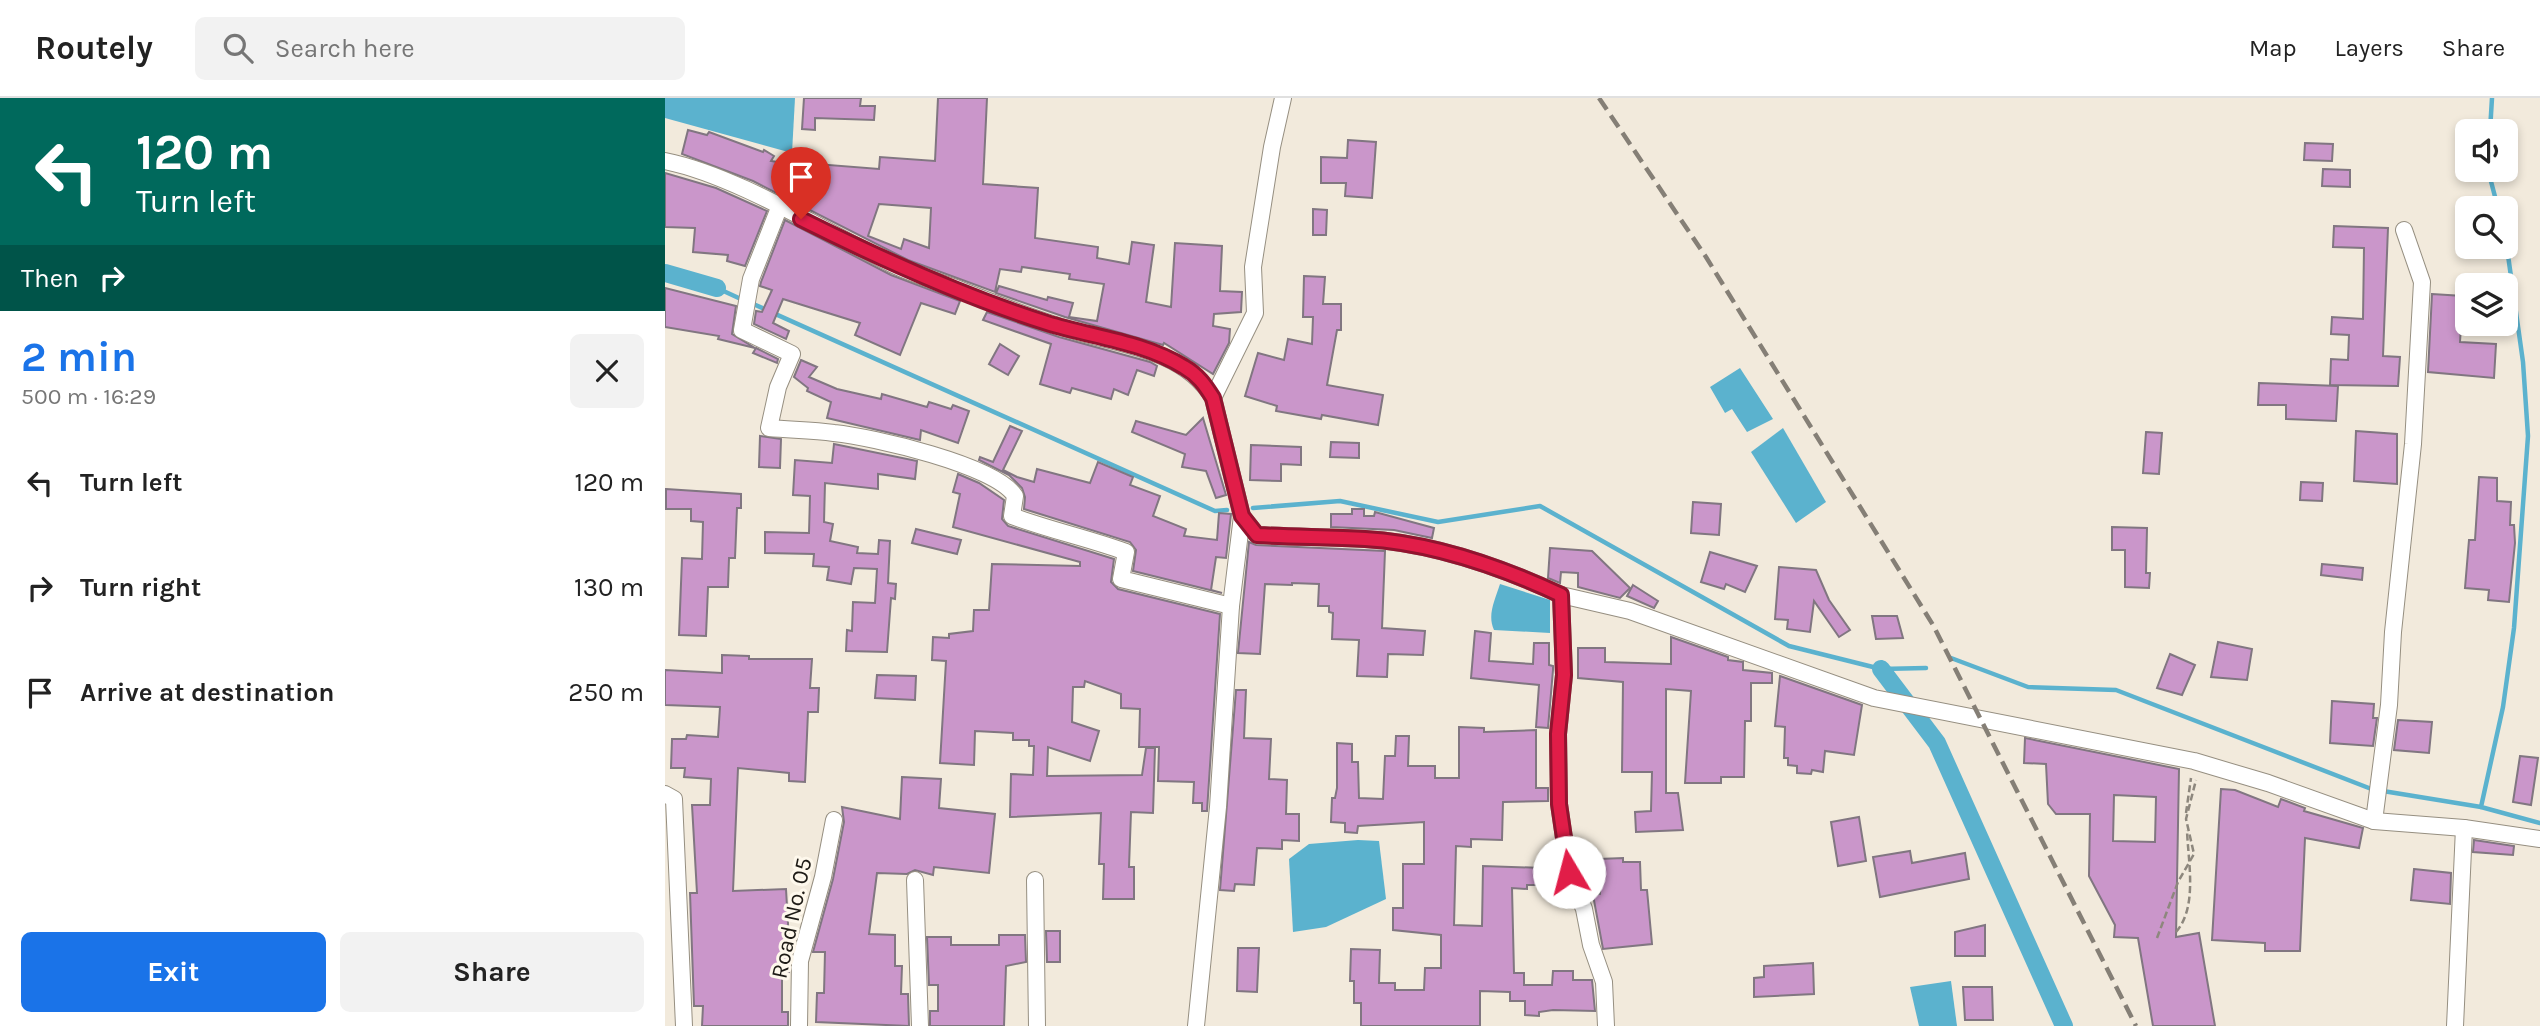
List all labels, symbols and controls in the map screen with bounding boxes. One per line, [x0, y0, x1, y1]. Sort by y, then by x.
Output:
search box [195, 17, 685, 80]
text: Routely [35, 29, 153, 67]
icon: search [219, 29, 257, 67]
text: Search here [275, 33, 415, 64]
text: Map [2249, 34, 2297, 62]
text: Layers [2335, 34, 2404, 62]
text: Share [2442, 34, 2505, 62]
map controls [2455, 119, 2518, 336]
button: sound [2455, 119, 2518, 182]
text: 120 m [136, 124, 273, 181]
icon: left [21, 126, 112, 217]
pin [771, 147, 831, 219]
icon: arrive [782, 158, 820, 196]
text: Turn left [136, 183, 256, 220]
button: search [2455, 196, 2518, 259]
icon: right [93, 259, 131, 297]
text: Then [21, 263, 79, 294]
button: layers [2455, 273, 2518, 336]
text: 2 min [21, 332, 137, 382]
button: close [570, 334, 644, 408]
text: 500 m · 16:29 [21, 383, 156, 410]
icon: left [21, 464, 59, 502]
text: Turn left [80, 467, 182, 498]
text: 120 m [574, 467, 644, 498]
icon: right [21, 569, 59, 607]
text: Turn right [80, 572, 201, 603]
text: 130 m [574, 572, 644, 603]
icon: arrive [21, 674, 59, 712]
text: Arrive at destination [80, 677, 334, 708]
text: 250 m [568, 677, 644, 708]
position arrow [1532, 835, 1606, 909]
street label: Road No. 05 [766, 855, 817, 981]
button: Exit [21, 932, 326, 1012]
button: Share [340, 932, 644, 1012]

